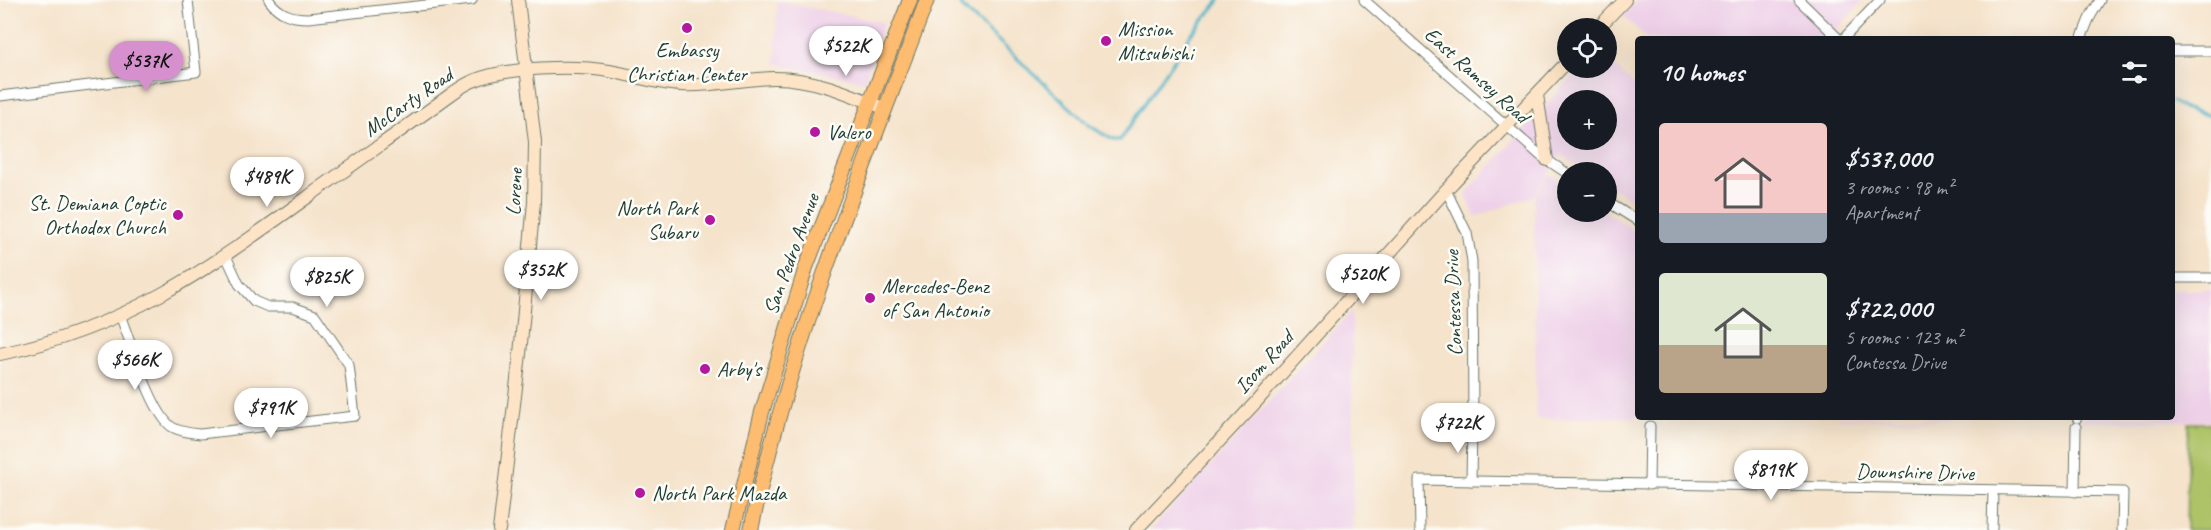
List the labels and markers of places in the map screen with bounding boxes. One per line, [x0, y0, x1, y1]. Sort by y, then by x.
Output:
place label: Mission Mitsubishi [1118, 16, 1196, 66]
marker: Embassy Christian Center [680, 21, 694, 35]
pin: $522K [804, 26, 888, 77]
marker: Mission Mitsubishi [1099, 34, 1113, 48]
place label: Embassy Christian Center [627, 37, 748, 87]
pin: $537K [104, 41, 188, 92]
place label: Valero [827, 119, 872, 145]
marker: Valero [808, 125, 822, 139]
pin: $489K [225, 157, 309, 208]
place label: St. Demiana Coptic Orthodox Church [28, 190, 168, 240]
place label: North Park Subaru [617, 195, 699, 245]
marker: St. Demiana Coptic Orthodox Church [171, 208, 185, 222]
marker: North Park Subaru [703, 213, 717, 227]
pin: $352K [499, 250, 583, 301]
pin: $520K [1321, 254, 1405, 305]
pin: $825K [285, 257, 369, 308]
place label: Mercedes-Benz of San Antonio [882, 273, 991, 323]
marker: Mercedes-Benz of San Antonio [863, 291, 877, 305]
pin: $566K [93, 340, 177, 391]
place label: Arby's [717, 356, 763, 382]
marker: Arby's [698, 362, 712, 376]
pin: $791K [229, 388, 313, 439]
pin: $722K [1416, 403, 1500, 454]
pin: $819K [1729, 450, 1813, 501]
place label: North Park Mazda [652, 480, 788, 506]
marker: North Park Mazda [633, 486, 647, 500]

